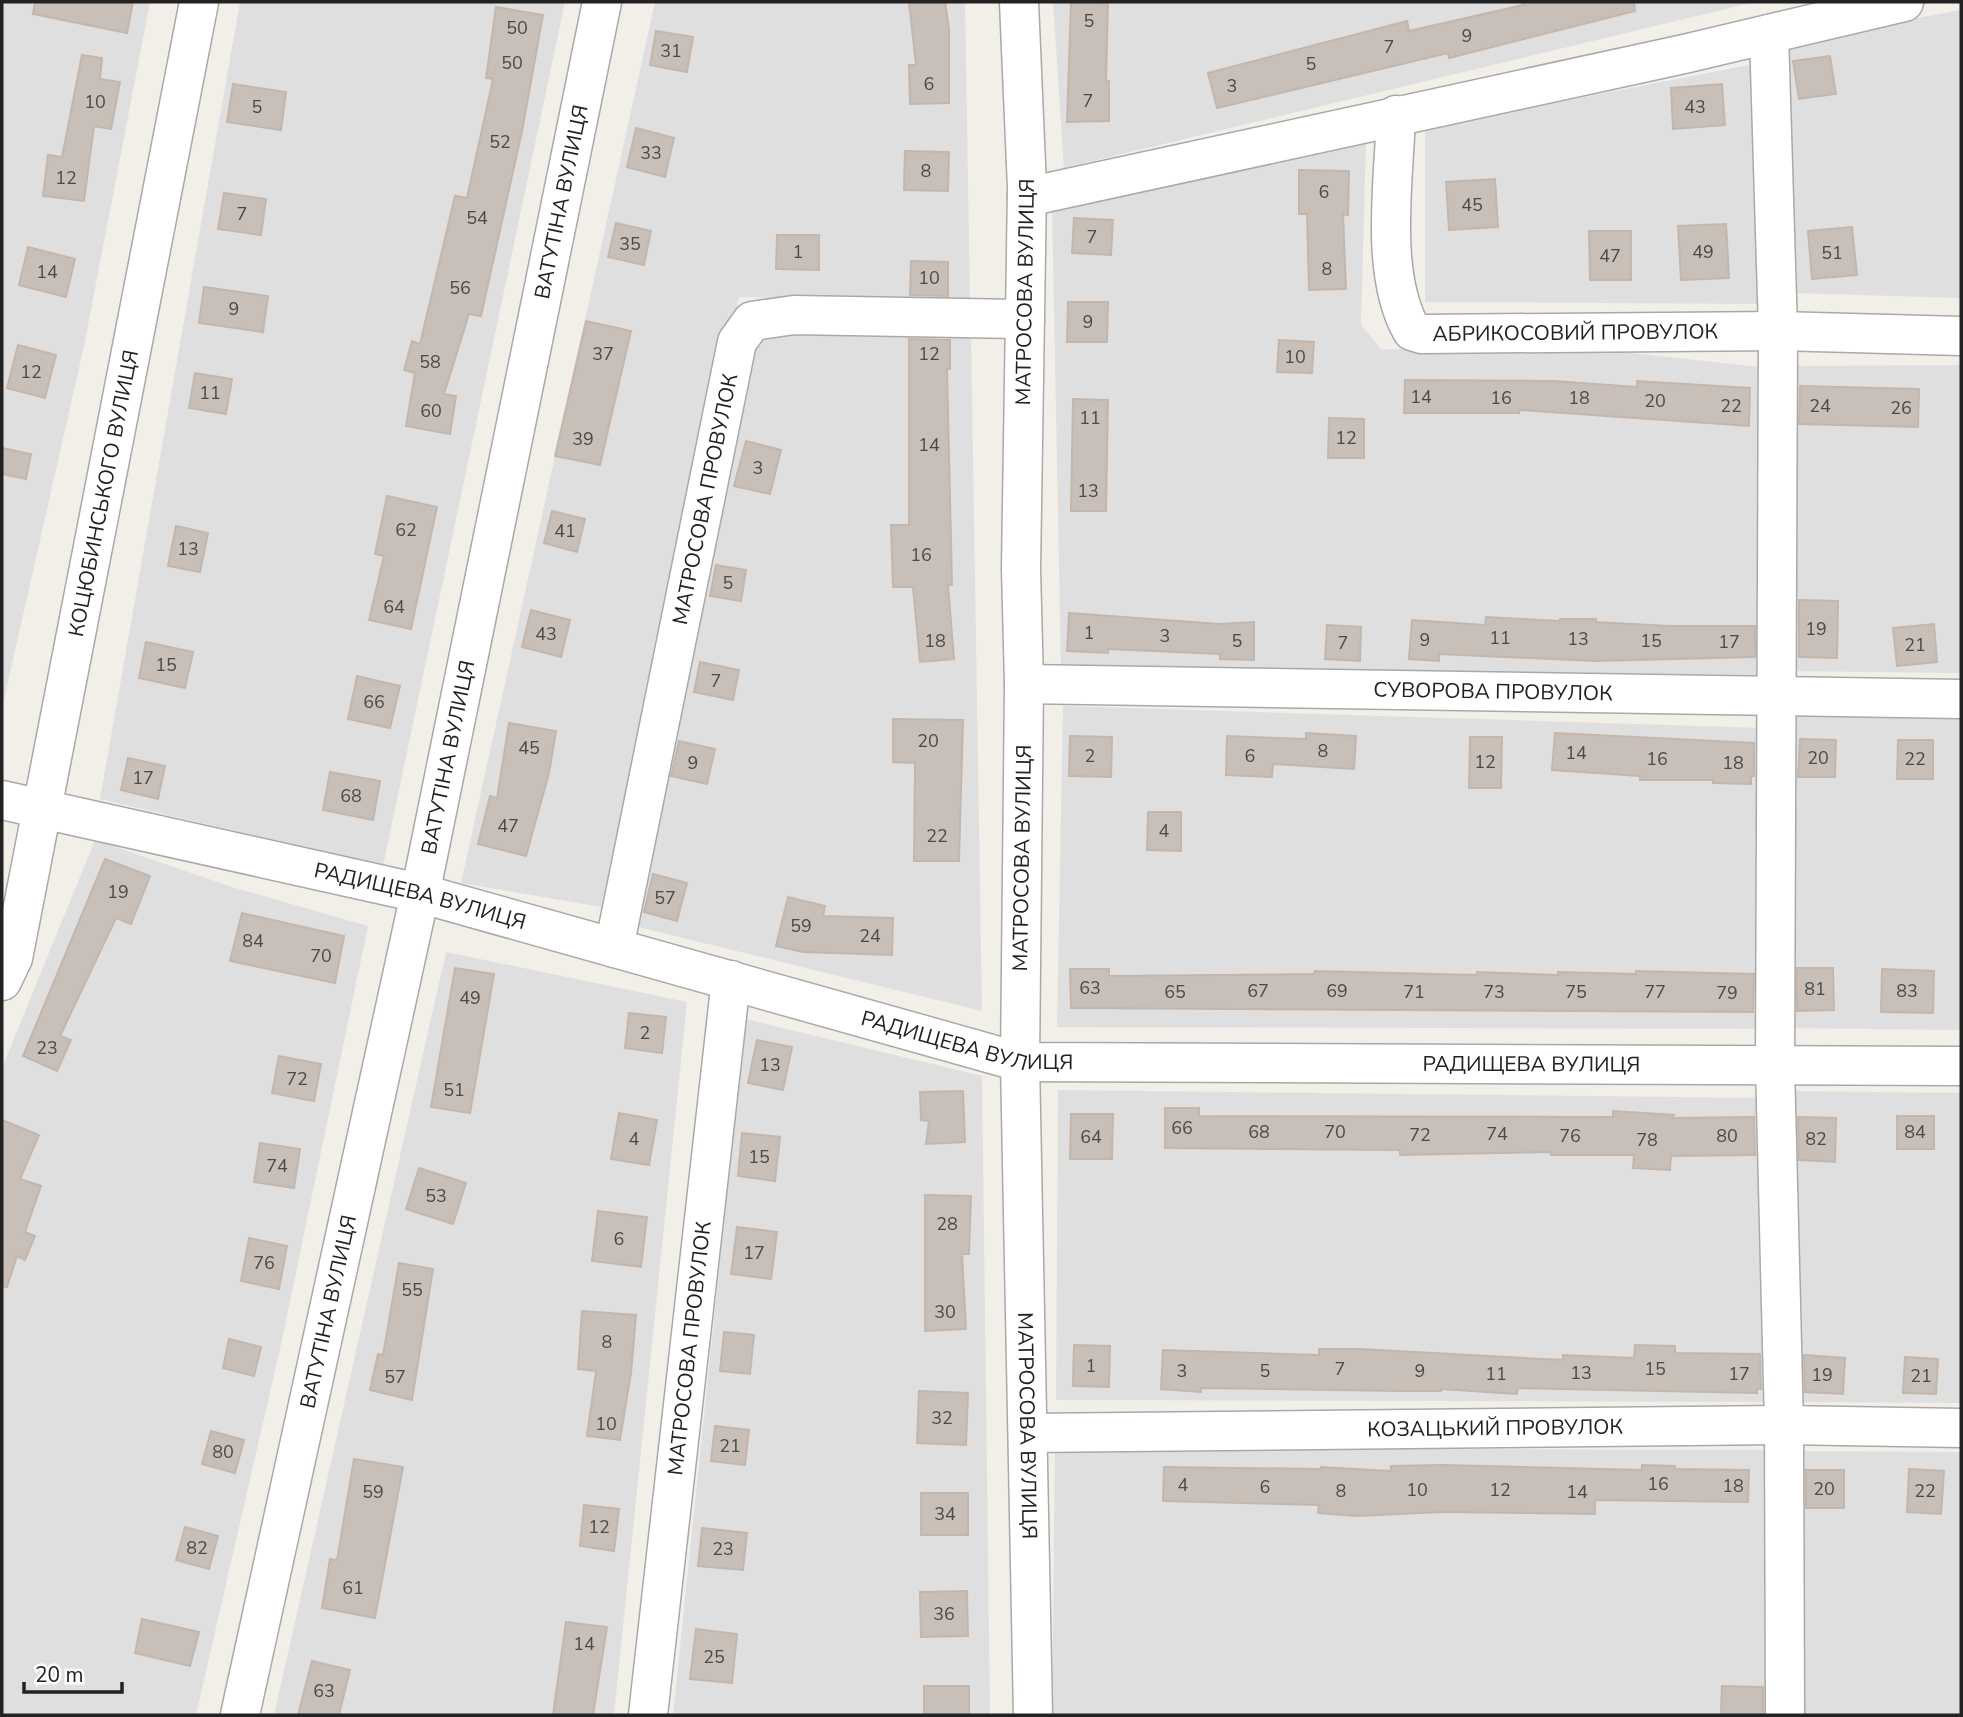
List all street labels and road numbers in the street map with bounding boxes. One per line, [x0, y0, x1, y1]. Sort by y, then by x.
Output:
street label: ВАТУТІНА ВУЛИЦЯ [528, 102, 595, 301]
street label: МАТРОСОВА ВУЛИЦЯ [1009, 178, 1041, 406]
street label: АБРИКОСОВИЙ ПРОВУЛОК [1432, 318, 1719, 348]
street label: КОЦЮБИНСЬКОГО ВУЛИЦЯ [62, 347, 145, 639]
street label: МАТРОСОВА ПРОВУЛОК [666, 371, 744, 627]
street label: ВАТУТІНА ВУЛИЦЯ [415, 658, 481, 857]
street label: СУВОРОВА ПРОВУЛОК [1373, 676, 1613, 707]
street label: МАТРОСОВА ВУЛИЦЯ [1006, 744, 1038, 972]
street label: РАДИЩЕВА ВУЛИЦЯ [311, 856, 529, 936]
street label: РАДИЩЕВА ВУЛИЦЯ [858, 1004, 1073, 1077]
street label: РАДИЩЕВА ВУЛИЦЯ [1423, 1050, 1640, 1079]
street label: ВАТУТІНА ВУЛИЦЯ [294, 1212, 363, 1411]
street label: МАТРОСОВА ПРОВУЛОК [661, 1219, 718, 1477]
street label: МАТРОСОВА ВУЛИЦЯ [1011, 1312, 1043, 1539]
street label: КОЗАЦЬКИЙ ПРОВУЛОК [1367, 1413, 1624, 1443]

